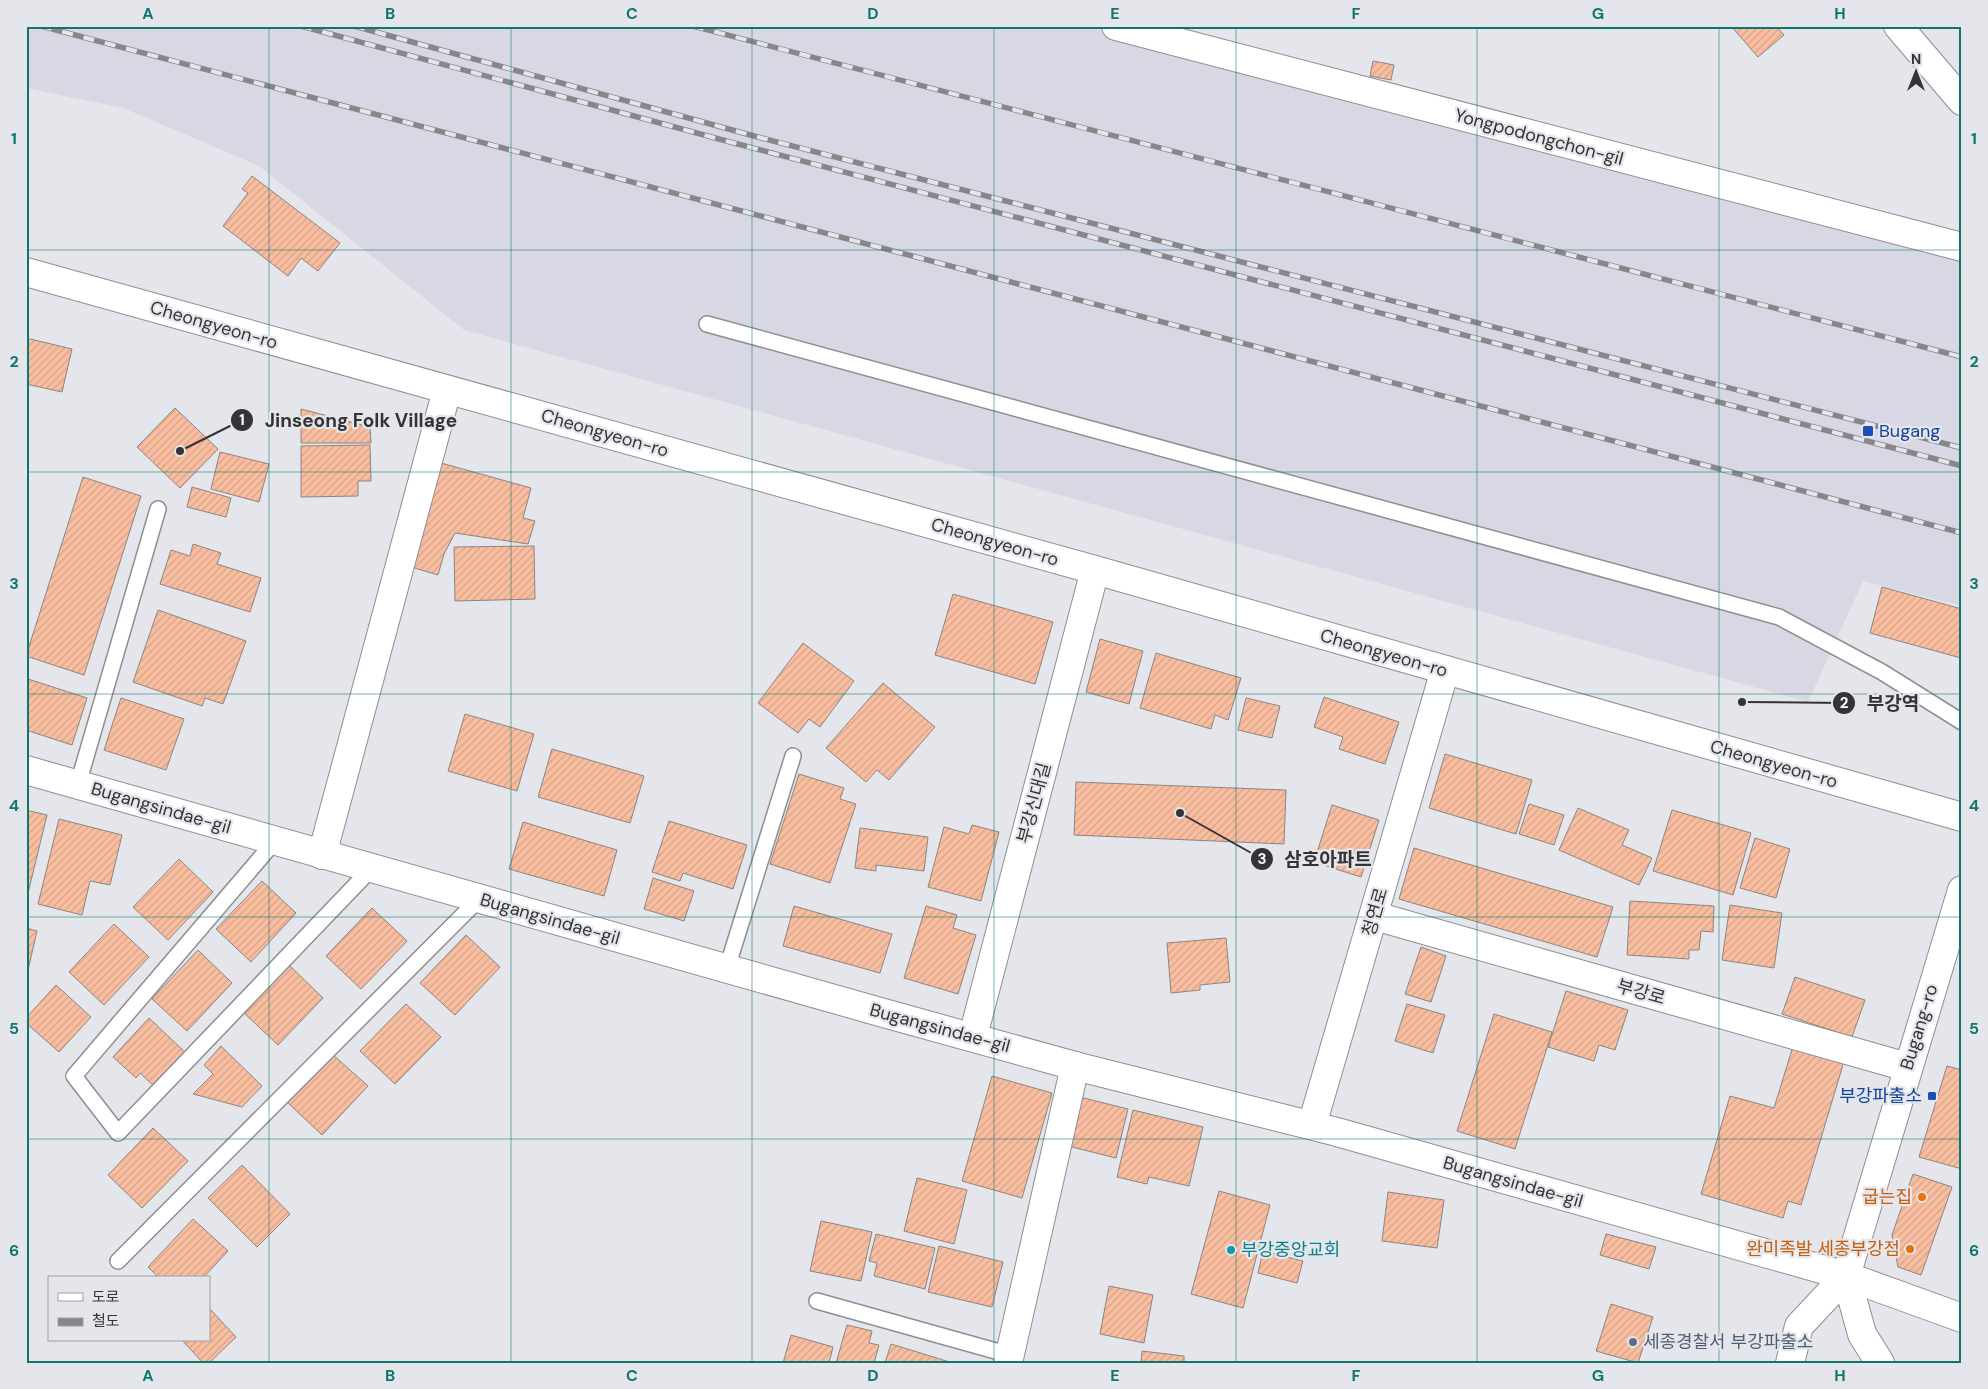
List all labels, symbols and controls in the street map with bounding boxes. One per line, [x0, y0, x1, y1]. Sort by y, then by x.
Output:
text: A [142, 3, 154, 24]
text: B [385, 3, 395, 24]
text: C [626, 3, 638, 24]
text: D [867, 3, 879, 24]
text: E [1110, 3, 1120, 24]
text: F [1352, 3, 1361, 24]
text: G [1592, 3, 1604, 24]
text: H [1834, 3, 1846, 24]
north arrow [1890, 48, 1940, 98]
text: N [1911, 50, 1921, 68]
street label: Yongpodongchon-gil [1452, 103, 1626, 171]
text: 1 [11, 128, 17, 149]
text: 1 [1971, 128, 1977, 149]
street label: Cheongyeon-ro [147, 295, 281, 355]
text: 2 [9, 351, 19, 372]
text: 2 [1969, 351, 1979, 372]
callout: Jinseong Folk Village [230, 403, 467, 437]
street label: Cheongyeon-ro [538, 403, 672, 463]
text: Jinseong Folk Village [265, 408, 457, 433]
text: 1 [239, 410, 245, 430]
place label: Bugang [1879, 419, 1940, 443]
marker: Bugang [1861, 424, 1875, 438]
street label: Cheongyeon-ro [928, 512, 1062, 572]
text: 3 [9, 573, 19, 594]
text: 3 [1969, 573, 1979, 594]
street label: Cheongyeon-ro [1317, 623, 1451, 683]
callout: 부강역 [1831, 686, 1929, 720]
text: 부강역 [1867, 691, 1919, 716]
text: 2 [1840, 693, 1849, 713]
street label: Cheongyeon-ro [1707, 734, 1841, 794]
street label: 부강신대길 [1012, 760, 1056, 846]
street label: Bugangsindae-gil [88, 777, 234, 839]
text: 4 [9, 795, 19, 816]
text: 4 [1969, 795, 1979, 816]
callout: 삼호아파트 [1250, 842, 1382, 876]
text: 삼호아파트 [1284, 847, 1372, 872]
text: 3 [1257, 849, 1267, 869]
street label: 청연로 [1357, 885, 1393, 939]
street label: Bugangsindae-gil [477, 888, 623, 950]
street label: 부강로 [1614, 974, 1668, 1010]
street label: Bugang-ro [1895, 981, 1943, 1073]
street label: Bugangsindae-gil [867, 998, 1013, 1058]
text: 5 [9, 1018, 19, 1039]
text: 5 [1969, 1018, 1979, 1039]
place label: 부강파출소 [1839, 1084, 1922, 1108]
marker: 부강파출소 [1926, 1090, 1938, 1102]
street label: Bugangsindae-gil [1440, 1151, 1586, 1213]
place label: 굽는집 [1862, 1185, 1912, 1209]
marker: 굽는집 [1916, 1191, 1928, 1203]
place label: 완미족발 세종부강점 [1746, 1237, 1900, 1261]
place label: 부강중앙교회 [1241, 1238, 1340, 1262]
text: 6 [9, 1240, 19, 1261]
text: 6 [1969, 1240, 1979, 1261]
marker: 완미족발 세종부강점 [1904, 1243, 1916, 1255]
marker: 부강중앙교회 [1225, 1244, 1237, 1256]
legend [48, 1276, 210, 1342]
text: 도로 [92, 1287, 120, 1307]
text: 철도 [92, 1311, 120, 1331]
place label: 세종경찰서 부강파출소 [1643, 1330, 1813, 1354]
marker: 세종경찰서 부강파출소 [1627, 1336, 1639, 1348]
text: A [142, 1365, 154, 1386]
text: B [385, 1365, 395, 1386]
text: C [626, 1365, 638, 1386]
text: D [867, 1365, 879, 1386]
text: E [1110, 1365, 1120, 1386]
text: F [1352, 1365, 1361, 1386]
text: G [1592, 1365, 1604, 1386]
text: H [1834, 1365, 1846, 1386]

